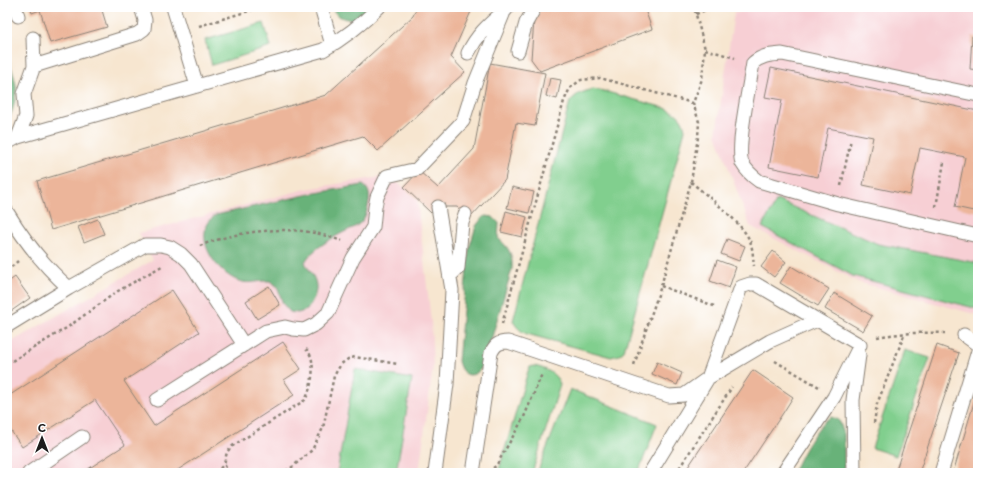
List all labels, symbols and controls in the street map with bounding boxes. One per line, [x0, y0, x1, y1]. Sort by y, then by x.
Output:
north arrow [22, 418, 62, 458]
text: С [38, 419, 46, 436]

